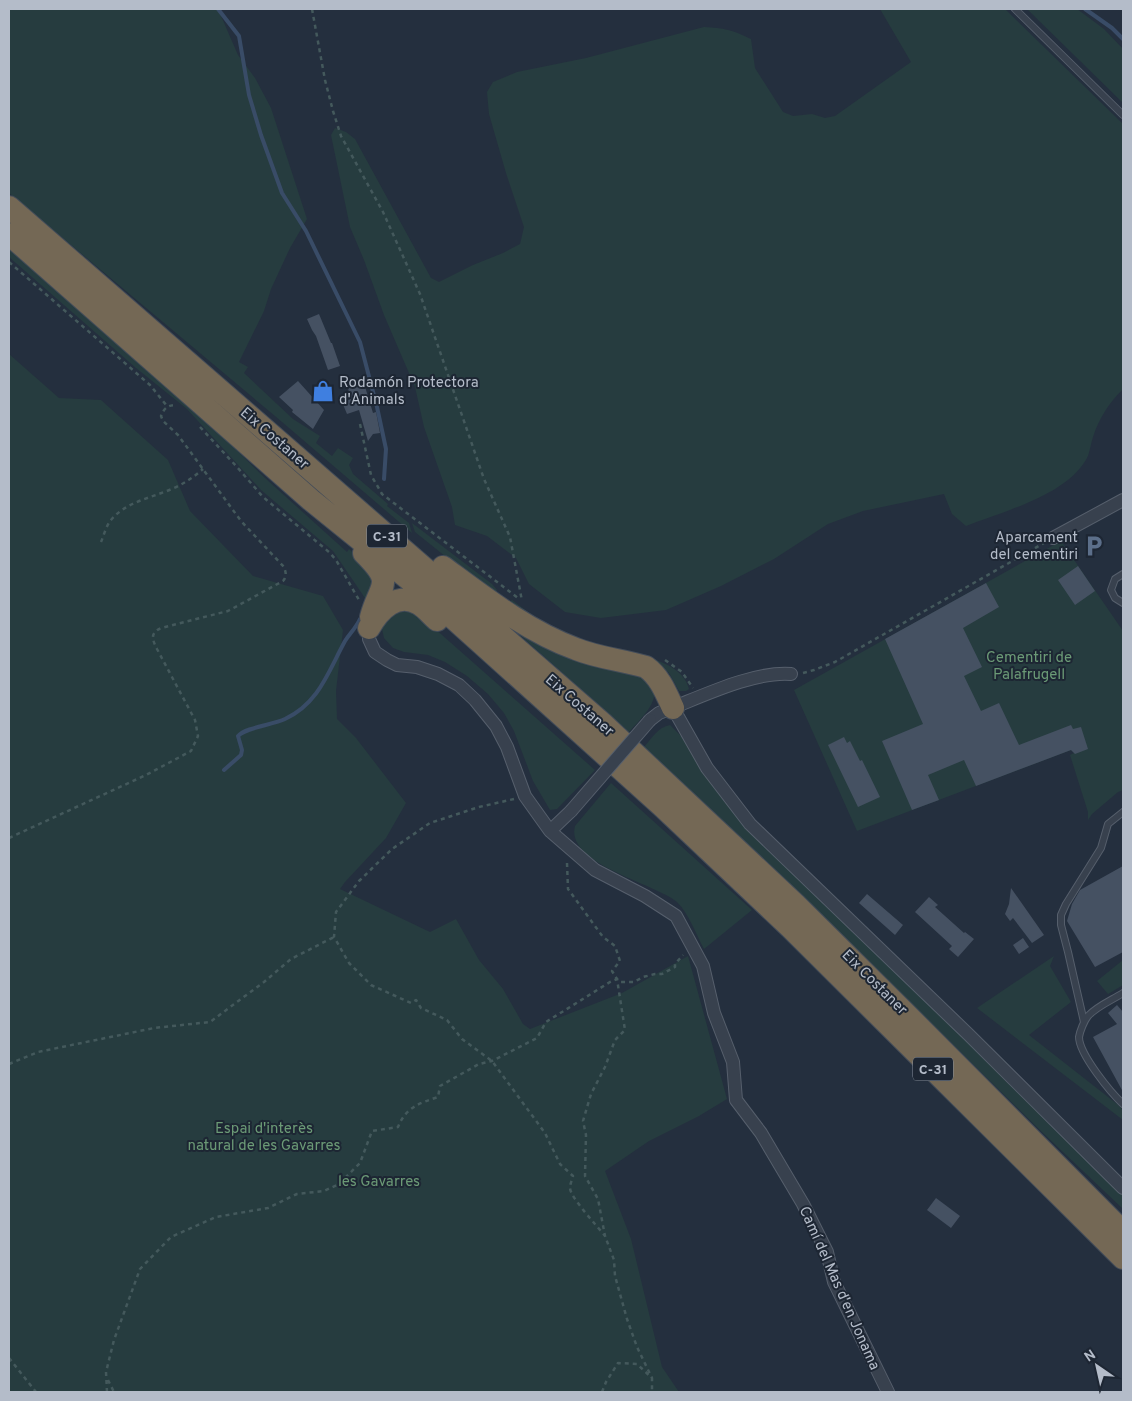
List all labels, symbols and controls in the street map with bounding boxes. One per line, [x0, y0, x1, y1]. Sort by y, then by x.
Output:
place label: Rodamón Protectora d'Animals [339, 374, 479, 410]
shop icon: Rodamón Protectora d'Animals [310, 378, 336, 404]
street label: Eix Costaner [236, 404, 313, 474]
road number: C-31 [367, 524, 407, 548]
place label: Aparcament del cementiri [990, 529, 1078, 565]
parking icon: Aparcament del cementiri [1081, 533, 1107, 559]
park label: Cementiri de Palafrugell [986, 649, 1072, 685]
street label: Eix Costaner [541, 671, 618, 741]
street label: Eix Costaner [837, 946, 911, 1020]
road number: C-31 [913, 1058, 953, 1080]
park label: Espai d'interès natural de les Gavarres [187, 1120, 341, 1156]
park label: les Gavarres [338, 1173, 420, 1192]
street label: Camí del Mas d'en Jonama [794, 1204, 883, 1374]
north arrow [1072, 1341, 1122, 1391]
text: N [1082, 1347, 1099, 1366]

